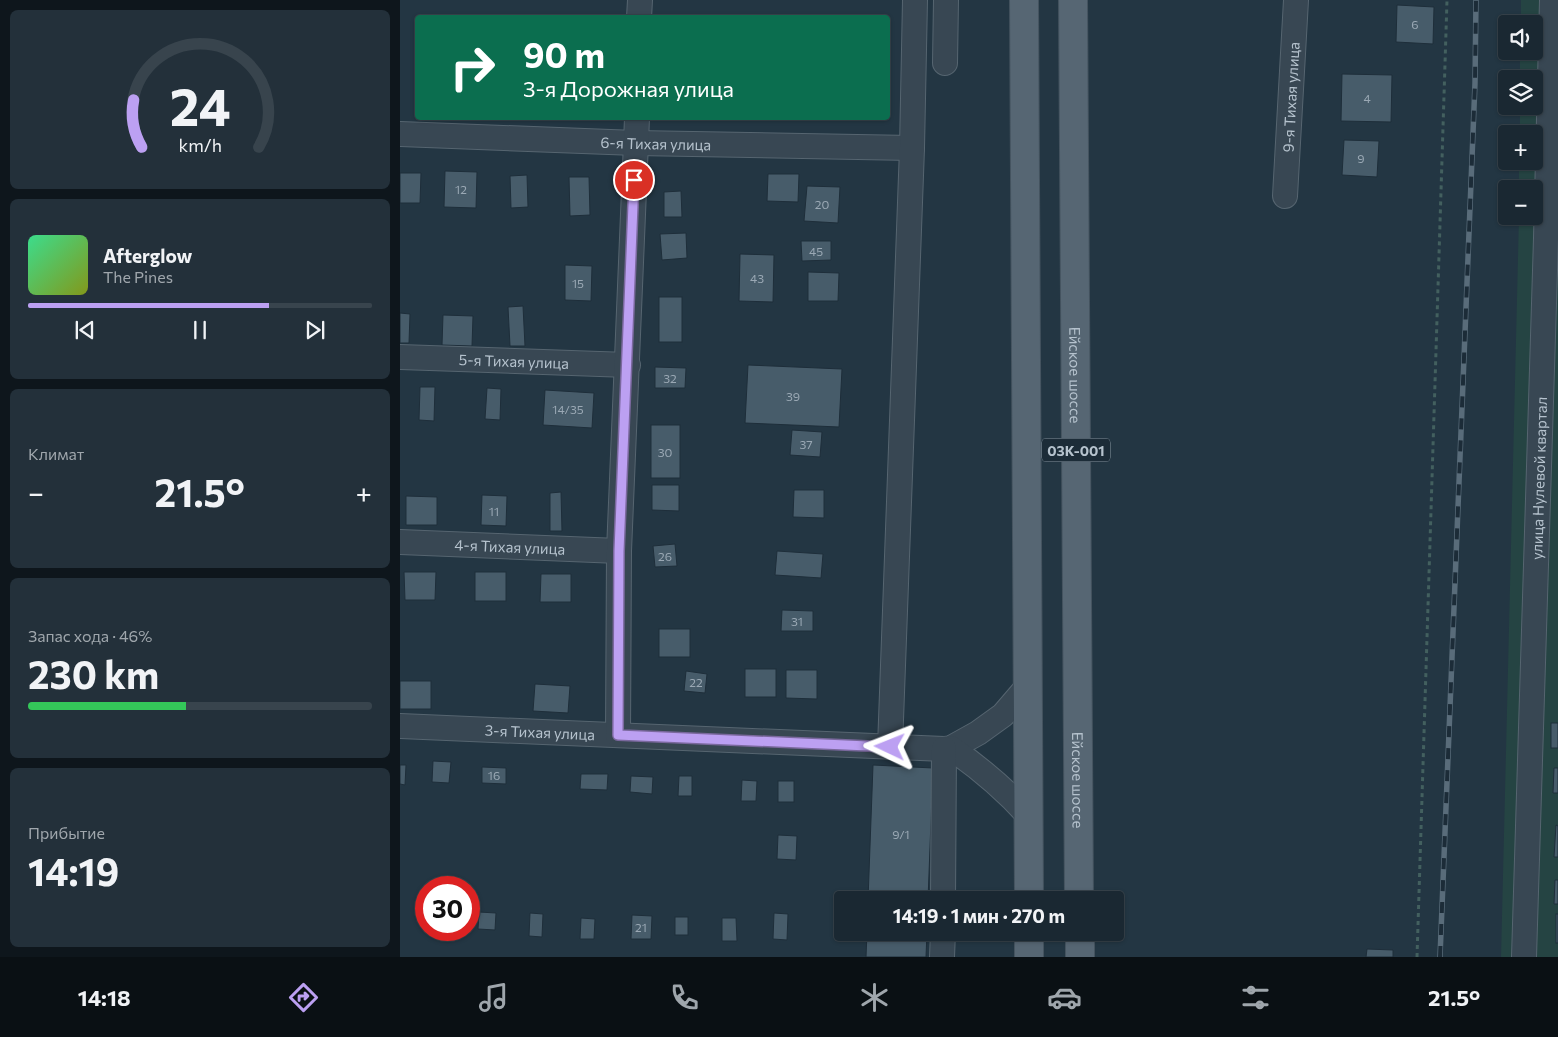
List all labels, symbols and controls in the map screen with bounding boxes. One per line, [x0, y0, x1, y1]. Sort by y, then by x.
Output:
map controls [1498, 15, 1543, 225]
button: sound [1498, 15, 1543, 60]
house number: 6 [1411, 17, 1419, 31]
text: 90 m [523, 32, 605, 75]
icon: right [440, 35, 505, 100]
street label: 9-я Тихая улица [1278, 41, 1303, 153]
button: layers [1498, 70, 1543, 115]
text: 24 [170, 73, 230, 137]
text: 3-я Дорожная улица [523, 75, 734, 102]
house number: 4 [1363, 91, 1371, 105]
button: + [1498, 125, 1543, 170]
street label: 6-я Тихая улица [600, 133, 711, 153]
text: km/h [178, 134, 222, 156]
house number: 9 [1357, 151, 1365, 165]
pin [613, 159, 655, 201]
icon: arrive [620, 166, 648, 194]
button: − [1498, 180, 1543, 225]
house number: 12 [455, 182, 467, 196]
house number: 20 [815, 197, 829, 211]
text: Afterglow [103, 244, 192, 267]
house number: 45 [809, 244, 823, 258]
text: The Pines [103, 267, 173, 286]
house number: 43 [750, 271, 764, 285]
house number: 15 [572, 276, 584, 290]
icon: previous [71, 316, 99, 344]
icon: pause [186, 316, 214, 344]
icon: next [301, 316, 329, 344]
street label: Ейское шоссе [1066, 327, 1085, 423]
street label: 5-я Тихая улица [458, 350, 569, 372]
house number: 32 [663, 371, 677, 385]
house number: 39 [786, 389, 800, 403]
street label: улица Нулевой квартал [1527, 396, 1550, 560]
house number: 14/35 [552, 402, 584, 416]
house number: 37 [799, 437, 813, 451]
road number: 03К-001 [1042, 438, 1110, 462]
text: Климат [28, 444, 84, 463]
house number: 30 [658, 445, 673, 459]
text: 21.5° [155, 468, 245, 515]
text: − [28, 475, 44, 509]
text: + [356, 475, 372, 509]
house number: 11 [489, 504, 499, 518]
street label: 4-я Тихая улица [454, 535, 566, 558]
house number: 26 [658, 549, 672, 563]
house number: 31 [791, 614, 803, 628]
text: Запас хода · 46% [28, 626, 152, 645]
text: 230 km [28, 650, 159, 697]
house number: 22 [689, 675, 703, 689]
position arrow [863, 720, 915, 772]
street label: 3-я Тихая улица [484, 721, 595, 743]
street label: Ейское шоссе [1069, 732, 1088, 828]
house number: 16 [488, 768, 500, 782]
text: Прибытие [28, 823, 105, 842]
house number: 9/1 [892, 827, 910, 841]
text: 14:19 [28, 847, 119, 894]
speed limit sign: 30 [415, 876, 480, 941]
text: 14:19 · 1 мин · 270 m [893, 904, 1065, 927]
house number: 21 [635, 920, 647, 934]
icon: directions [286, 980, 321, 1015]
icon: music [476, 980, 511, 1015]
icon: phone [667, 980, 702, 1015]
icon: climate [857, 980, 892, 1015]
icon: car [1047, 980, 1082, 1015]
icon: filters [1238, 980, 1273, 1015]
text: 14:18 [78, 984, 131, 1011]
text: 21.5° [1428, 984, 1480, 1011]

